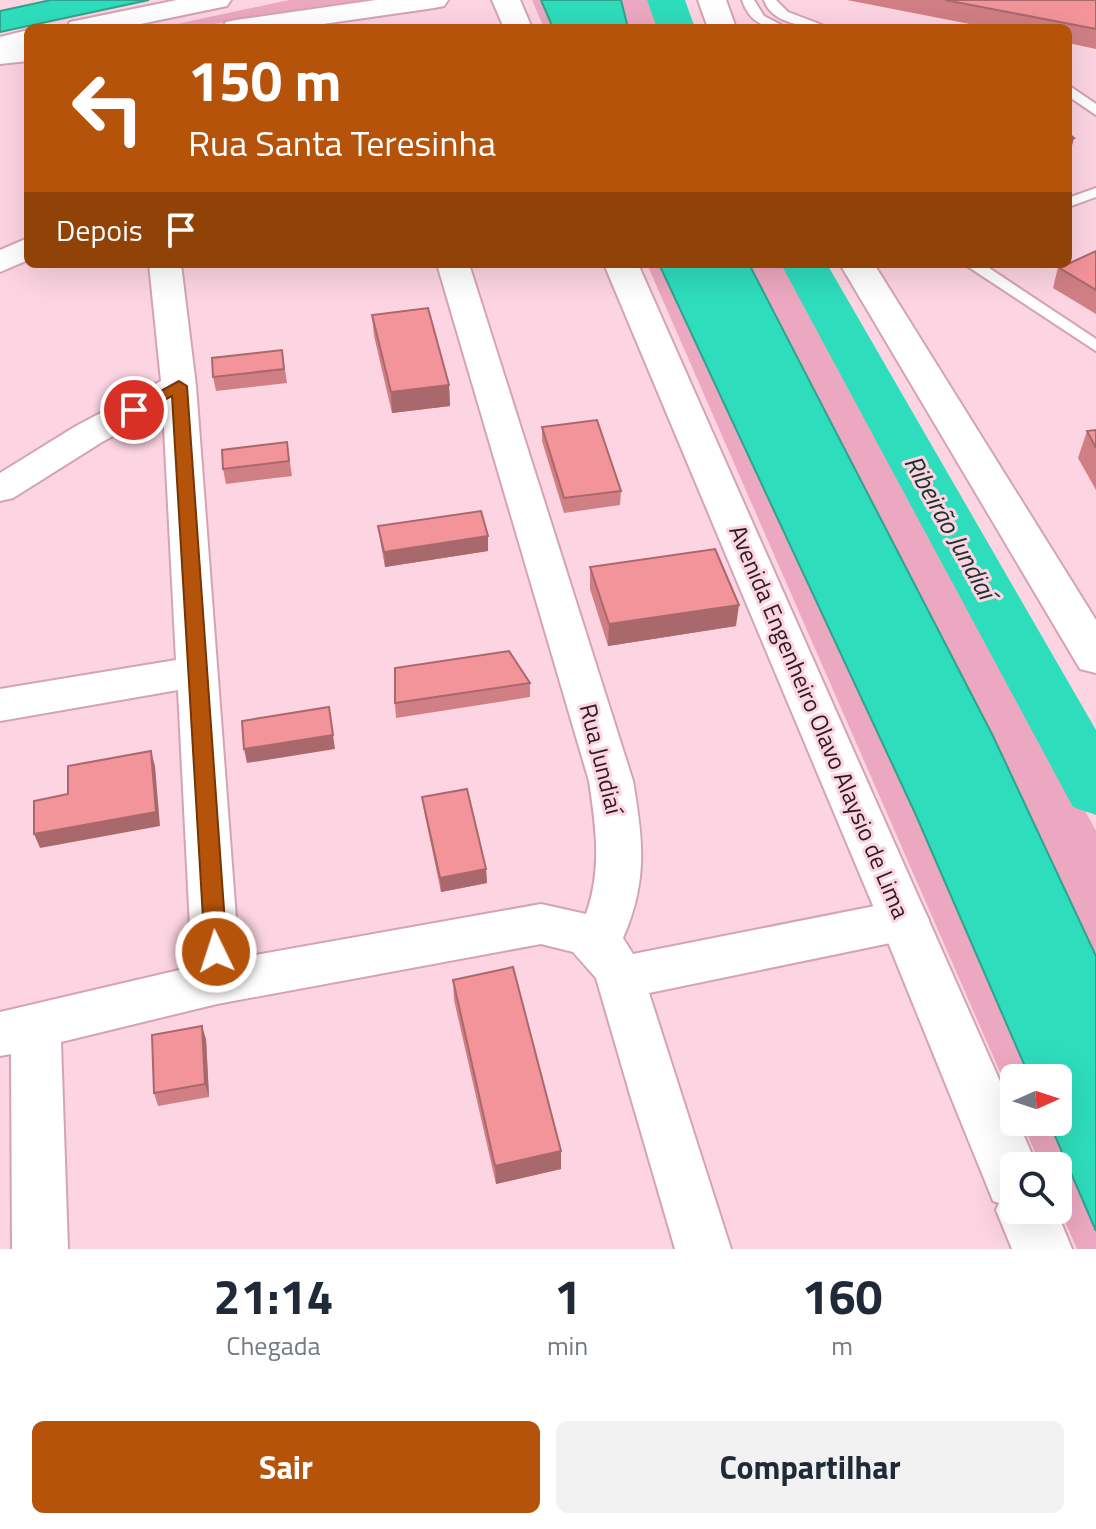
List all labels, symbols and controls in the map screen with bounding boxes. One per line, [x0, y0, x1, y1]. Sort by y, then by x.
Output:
text: 150 m [188, 38, 341, 123]
icon: left [56, 56, 160, 160]
text: Rua Santa Teresinha [188, 115, 496, 170]
text: Depois [56, 207, 143, 253]
icon: arrive [159, 208, 203, 252]
pin [100, 376, 168, 444]
icon: arrive [112, 388, 156, 432]
water label: Ribeirão Jundiaí [895, 448, 1009, 611]
street label: Avenida Engenheiro Olavo Alaysio de Lima [720, 519, 919, 924]
street label: Rua Jundiaí [571, 700, 633, 819]
position arrow [174, 910, 258, 994]
north arrow [1000, 1064, 1072, 1136]
map controls [1000, 1064, 1072, 1224]
button: search [1000, 1152, 1072, 1224]
text: 21:14 [214, 1260, 333, 1333]
text: 1 [554, 1260, 581, 1333]
text: 160 [802, 1260, 882, 1333]
text: Chegada [226, 1326, 321, 1365]
text: min [547, 1326, 588, 1365]
text: m [831, 1326, 853, 1365]
button: Sair [32, 1421, 540, 1513]
button: Compartilhar [556, 1421, 1064, 1513]

